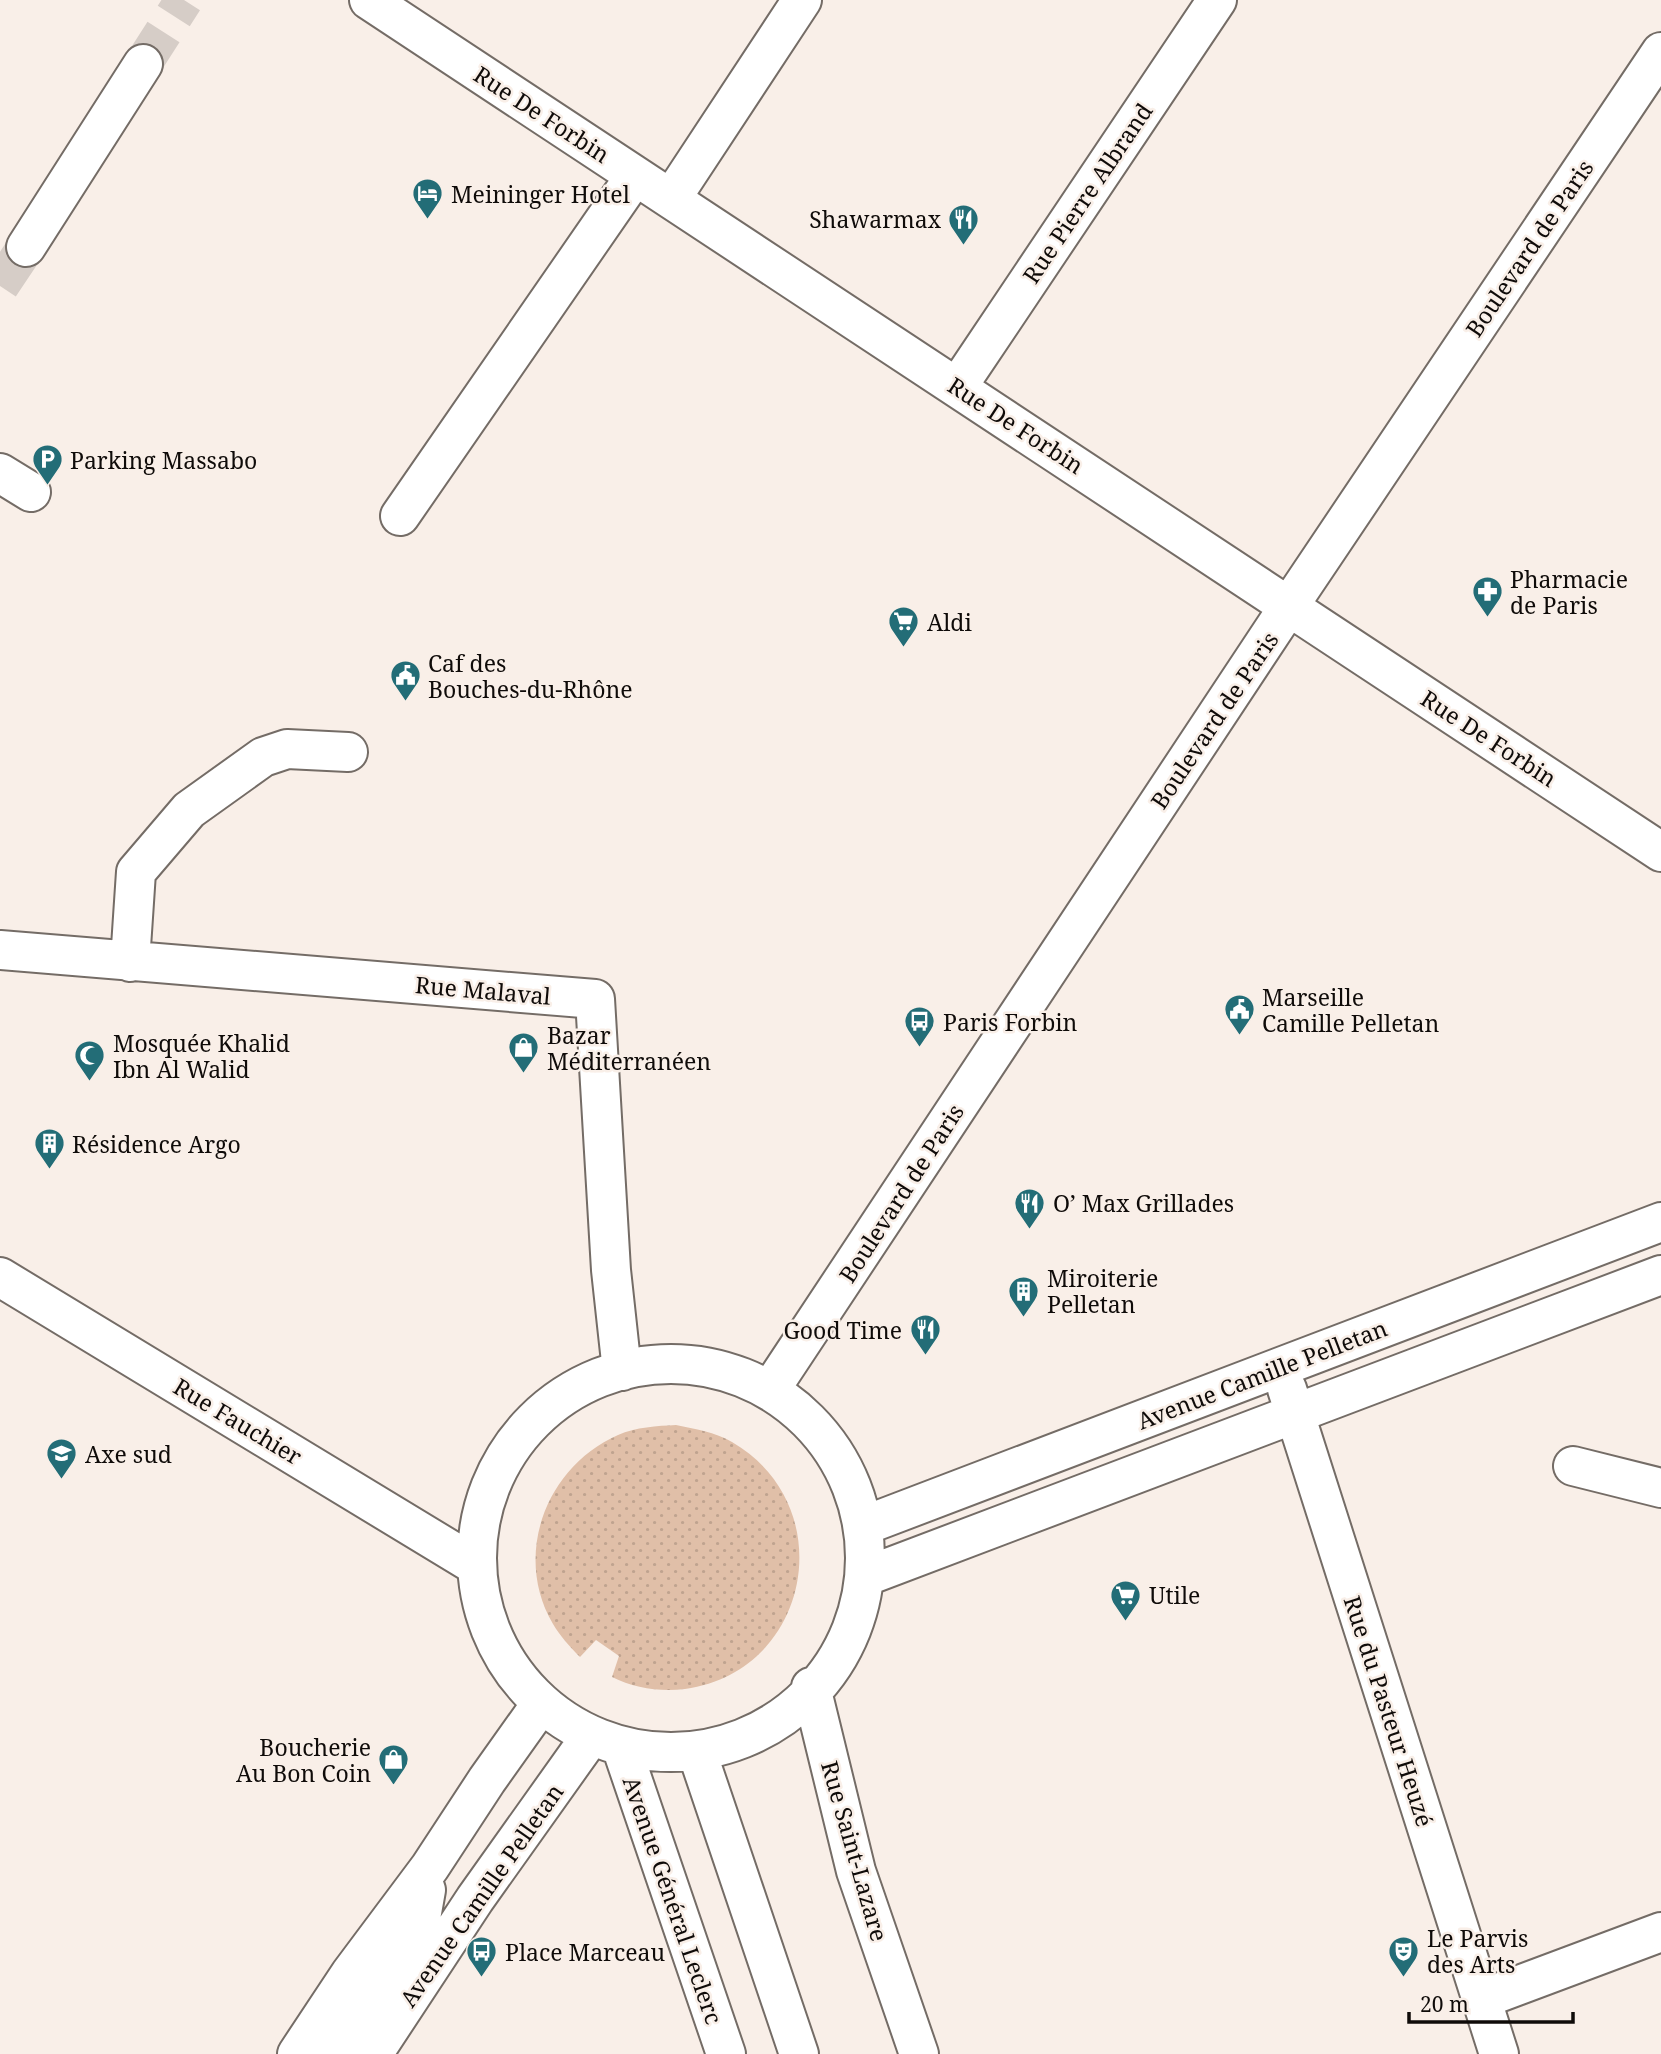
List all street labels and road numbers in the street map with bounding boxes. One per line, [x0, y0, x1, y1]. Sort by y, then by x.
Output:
street label: Rue De Forbin [468, 58, 616, 170]
street label: Rue Pierre Albrand [1015, 96, 1159, 290]
street label: Boulevard de Paris [1458, 153, 1600, 343]
street label: Rue De Forbin [942, 369, 1090, 481]
street label: Boulevard de Paris [1143, 625, 1285, 815]
street label: Rue De Forbin [1415, 682, 1563, 794]
street label: Rue Malaval [414, 968, 552, 1012]
street label: Boulevard de Paris [831, 1097, 971, 1289]
street label: Avenue Camille Pelletan [1132, 1311, 1392, 1437]
street label: Rue Fauchier [168, 1370, 308, 1472]
street label: Rue du Pasteur Heuzé [1337, 1591, 1441, 1831]
street label: Rue Saint-Lazare [814, 1757, 896, 1945]
street label: Avenue Général Leclerc [616, 1772, 730, 2028]
street label: Avenue Camille Pelletan [392, 1777, 570, 2013]

